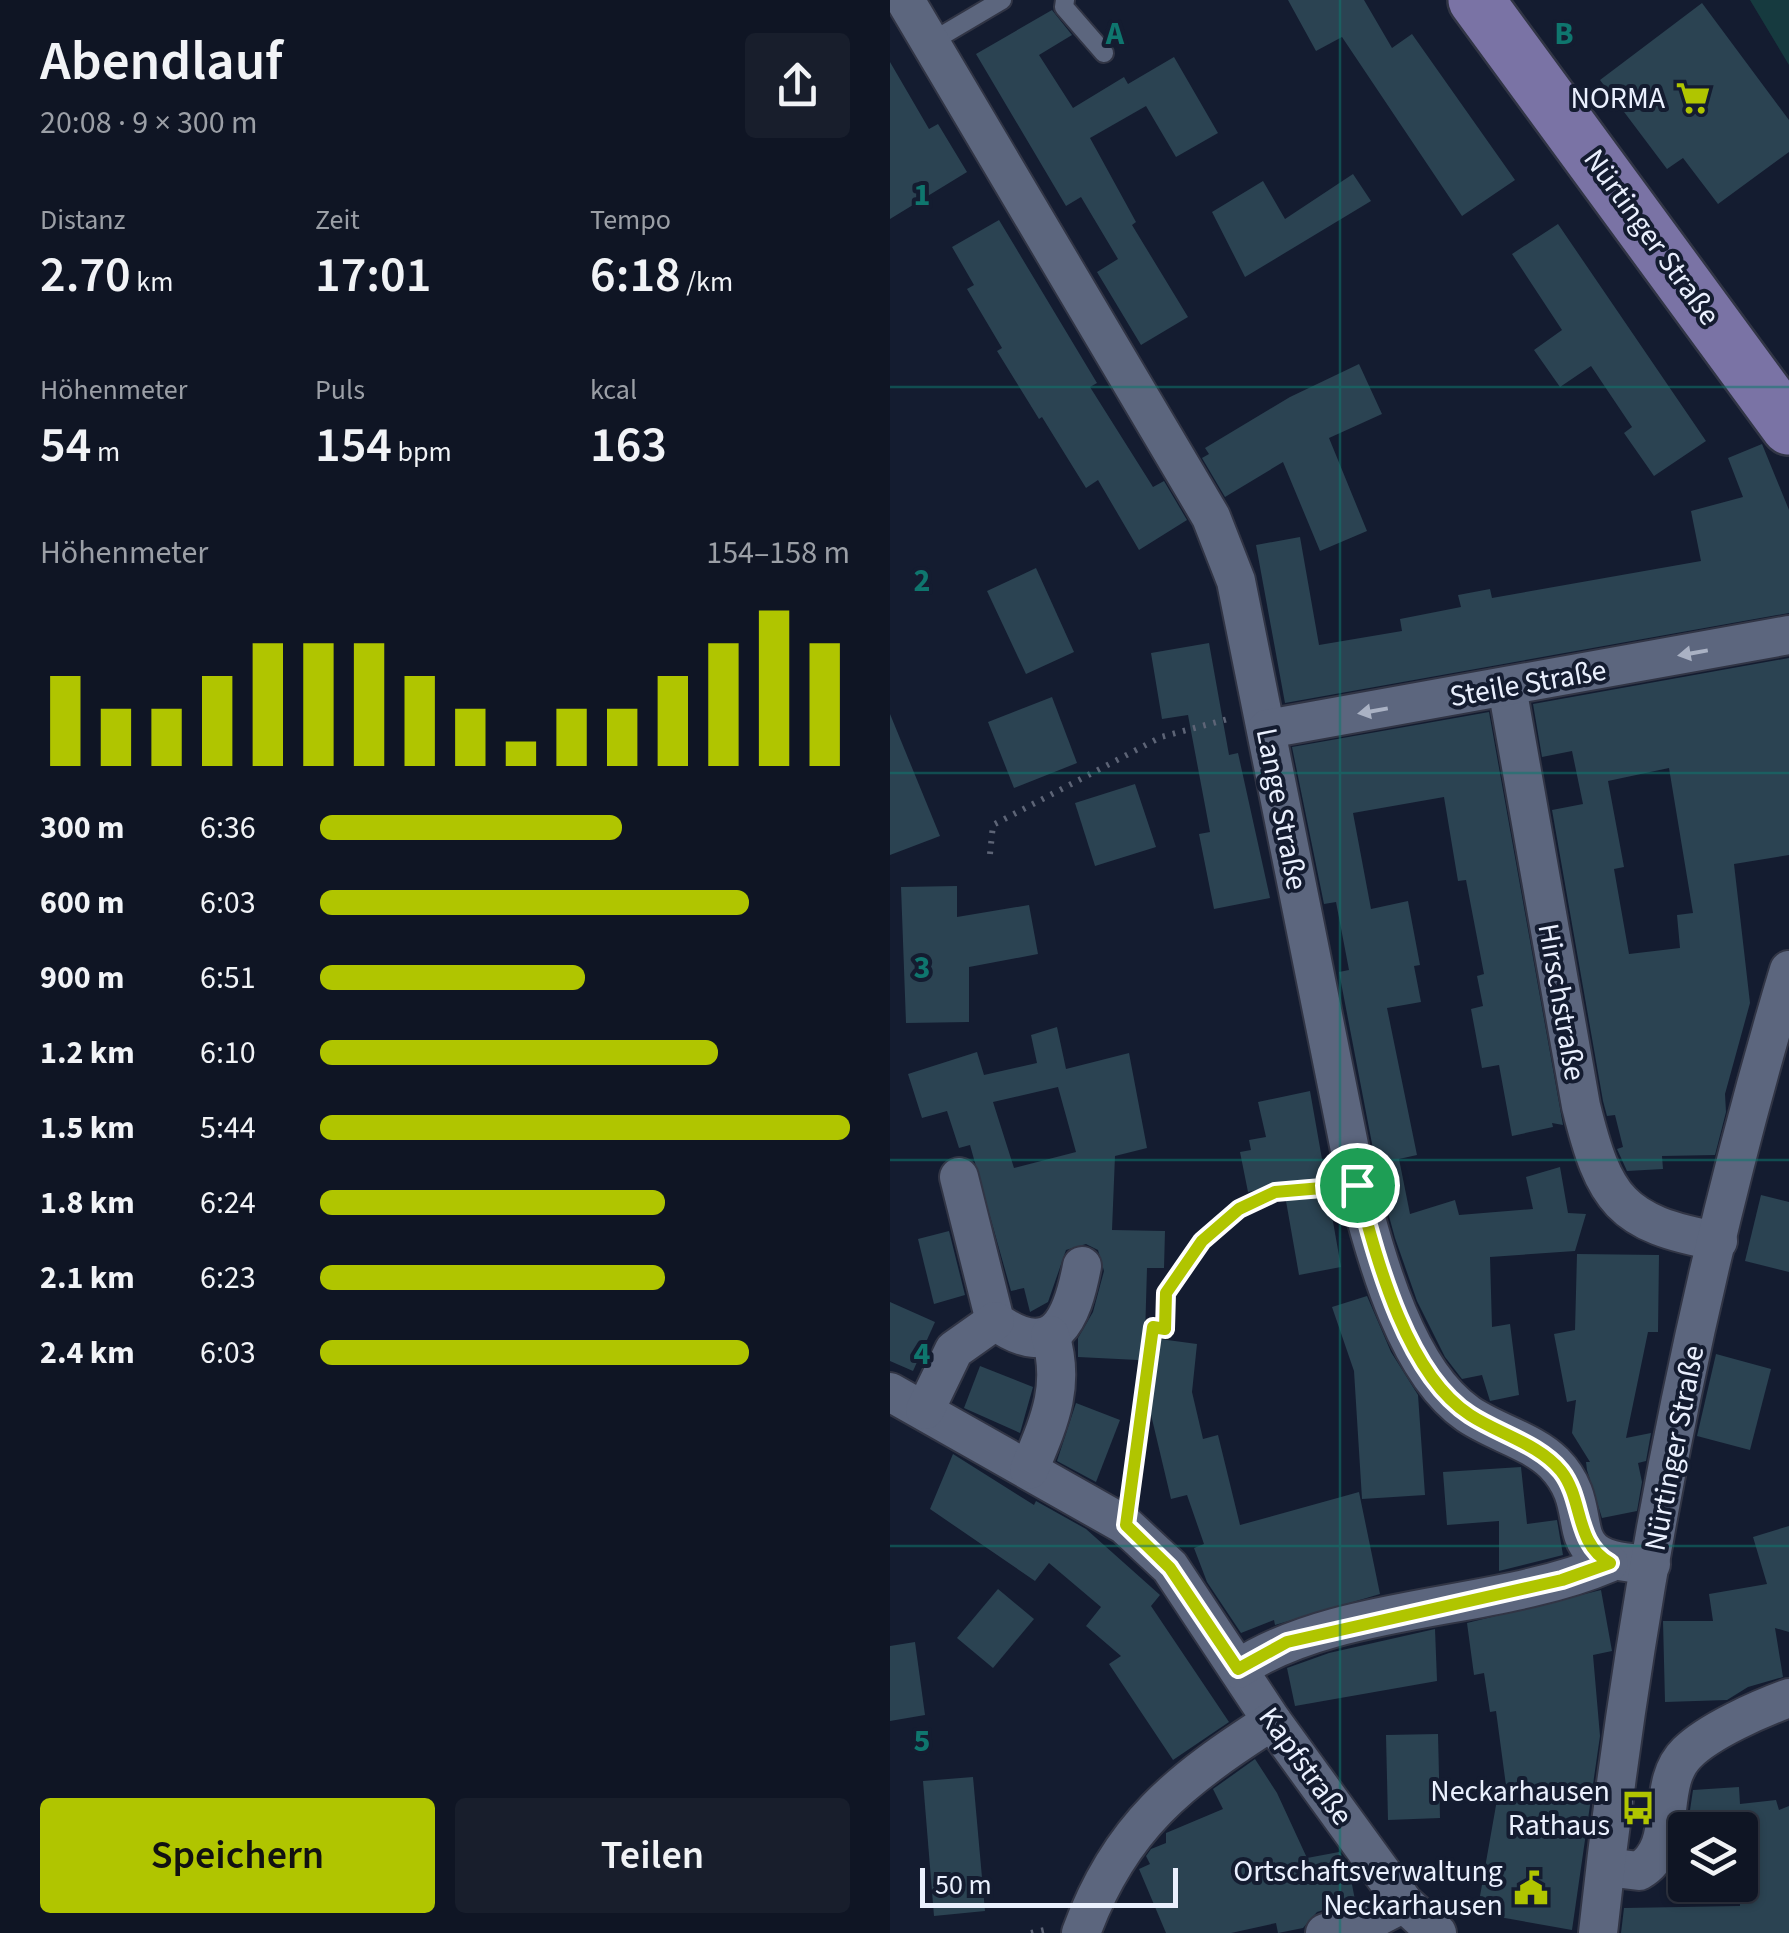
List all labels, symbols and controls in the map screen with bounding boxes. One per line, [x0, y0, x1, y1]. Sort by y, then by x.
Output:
text: A [1105, 11, 1125, 57]
text: B [1554, 11, 1574, 57]
text: Abendlauf [40, 23, 283, 101]
button: share [745, 33, 850, 138]
place label: NORMA [1571, 77, 1666, 120]
supermarket icon: NORMA [1674, 79, 1712, 117]
text: 20:08 · 9 × 300 m [40, 100, 258, 146]
street label: Nürtinger Straße [1573, 140, 1730, 334]
text: 1 [914, 172, 930, 218]
text: Distanz [40, 200, 125, 240]
text: Zeit [315, 200, 360, 240]
text: Tempo [590, 200, 671, 240]
text: 2.70 [40, 240, 131, 311]
text: 17:01 [315, 240, 431, 311]
text: 6:18 [590, 240, 681, 311]
text: km [131, 262, 173, 302]
text: /km [681, 262, 733, 302]
text: Höhenmeter [40, 370, 187, 410]
text: Puls [315, 370, 365, 410]
text: kcal [590, 370, 637, 410]
text: 54 [40, 410, 91, 481]
text: 154 [315, 410, 392, 481]
text: 163 [590, 410, 667, 481]
text: m [91, 432, 120, 472]
text: bpm [392, 432, 452, 472]
text: Höhenmeter [40, 530, 208, 576]
text: 154–158 m [706, 530, 850, 576]
text: 2 [914, 558, 930, 604]
one-way arrow [1677, 646, 1708, 661]
street label: Steile Straße [1446, 649, 1610, 718]
one-way arrow [1357, 704, 1389, 719]
street label: Lange Straße [1245, 724, 1318, 894]
text: 300 m [40, 805, 125, 851]
text: 6:36 [200, 805, 256, 851]
text: 600 m [40, 880, 125, 926]
text: 6:03 [200, 880, 256, 926]
street label: Hirschstraße [1527, 920, 1596, 1084]
text: 3 [914, 945, 930, 991]
text: 900 m [40, 955, 125, 1001]
text: 6:51 [200, 955, 256, 1001]
text: 1.2 km [40, 1030, 135, 1076]
text: 6:10 [200, 1030, 256, 1076]
text: 1.5 km [40, 1105, 135, 1151]
text: 5:44 [200, 1105, 256, 1151]
pin [1315, 1143, 1400, 1228]
icon: arrive [1330, 1158, 1385, 1213]
text: 1.8 km [40, 1180, 135, 1226]
text: 6:24 [200, 1180, 256, 1226]
text: 2.1 km [40, 1255, 135, 1301]
text: 6:23 [200, 1255, 256, 1301]
text: 2.4 km [40, 1330, 135, 1376]
text: 6:03 [200, 1330, 256, 1376]
text: 4 [914, 1331, 931, 1377]
street label: Nürtinger Straße [1633, 1342, 1715, 1555]
street label: Kapfstraße [1248, 1698, 1363, 1834]
text: 5 [914, 1718, 930, 1764]
place label: Neckarhausen Rathaus [1430, 1770, 1610, 1847]
bus stop icon: Neckarhausen Rathaus [1619, 1789, 1657, 1827]
button: Speichern [40, 1798, 435, 1913]
button: Teilen [455, 1798, 850, 1913]
map controls [1668, 1812, 1758, 1902]
button: layers [1668, 1812, 1758, 1902]
place label: Ortschaftsverwaltung Neckarhausen [1233, 1850, 1503, 1927]
scale bar [920, 1863, 1178, 1908]
text: 50 m [935, 1865, 992, 1905]
public building icon: Ortschaftsverwaltung Neckarhausen [1512, 1869, 1550, 1907]

